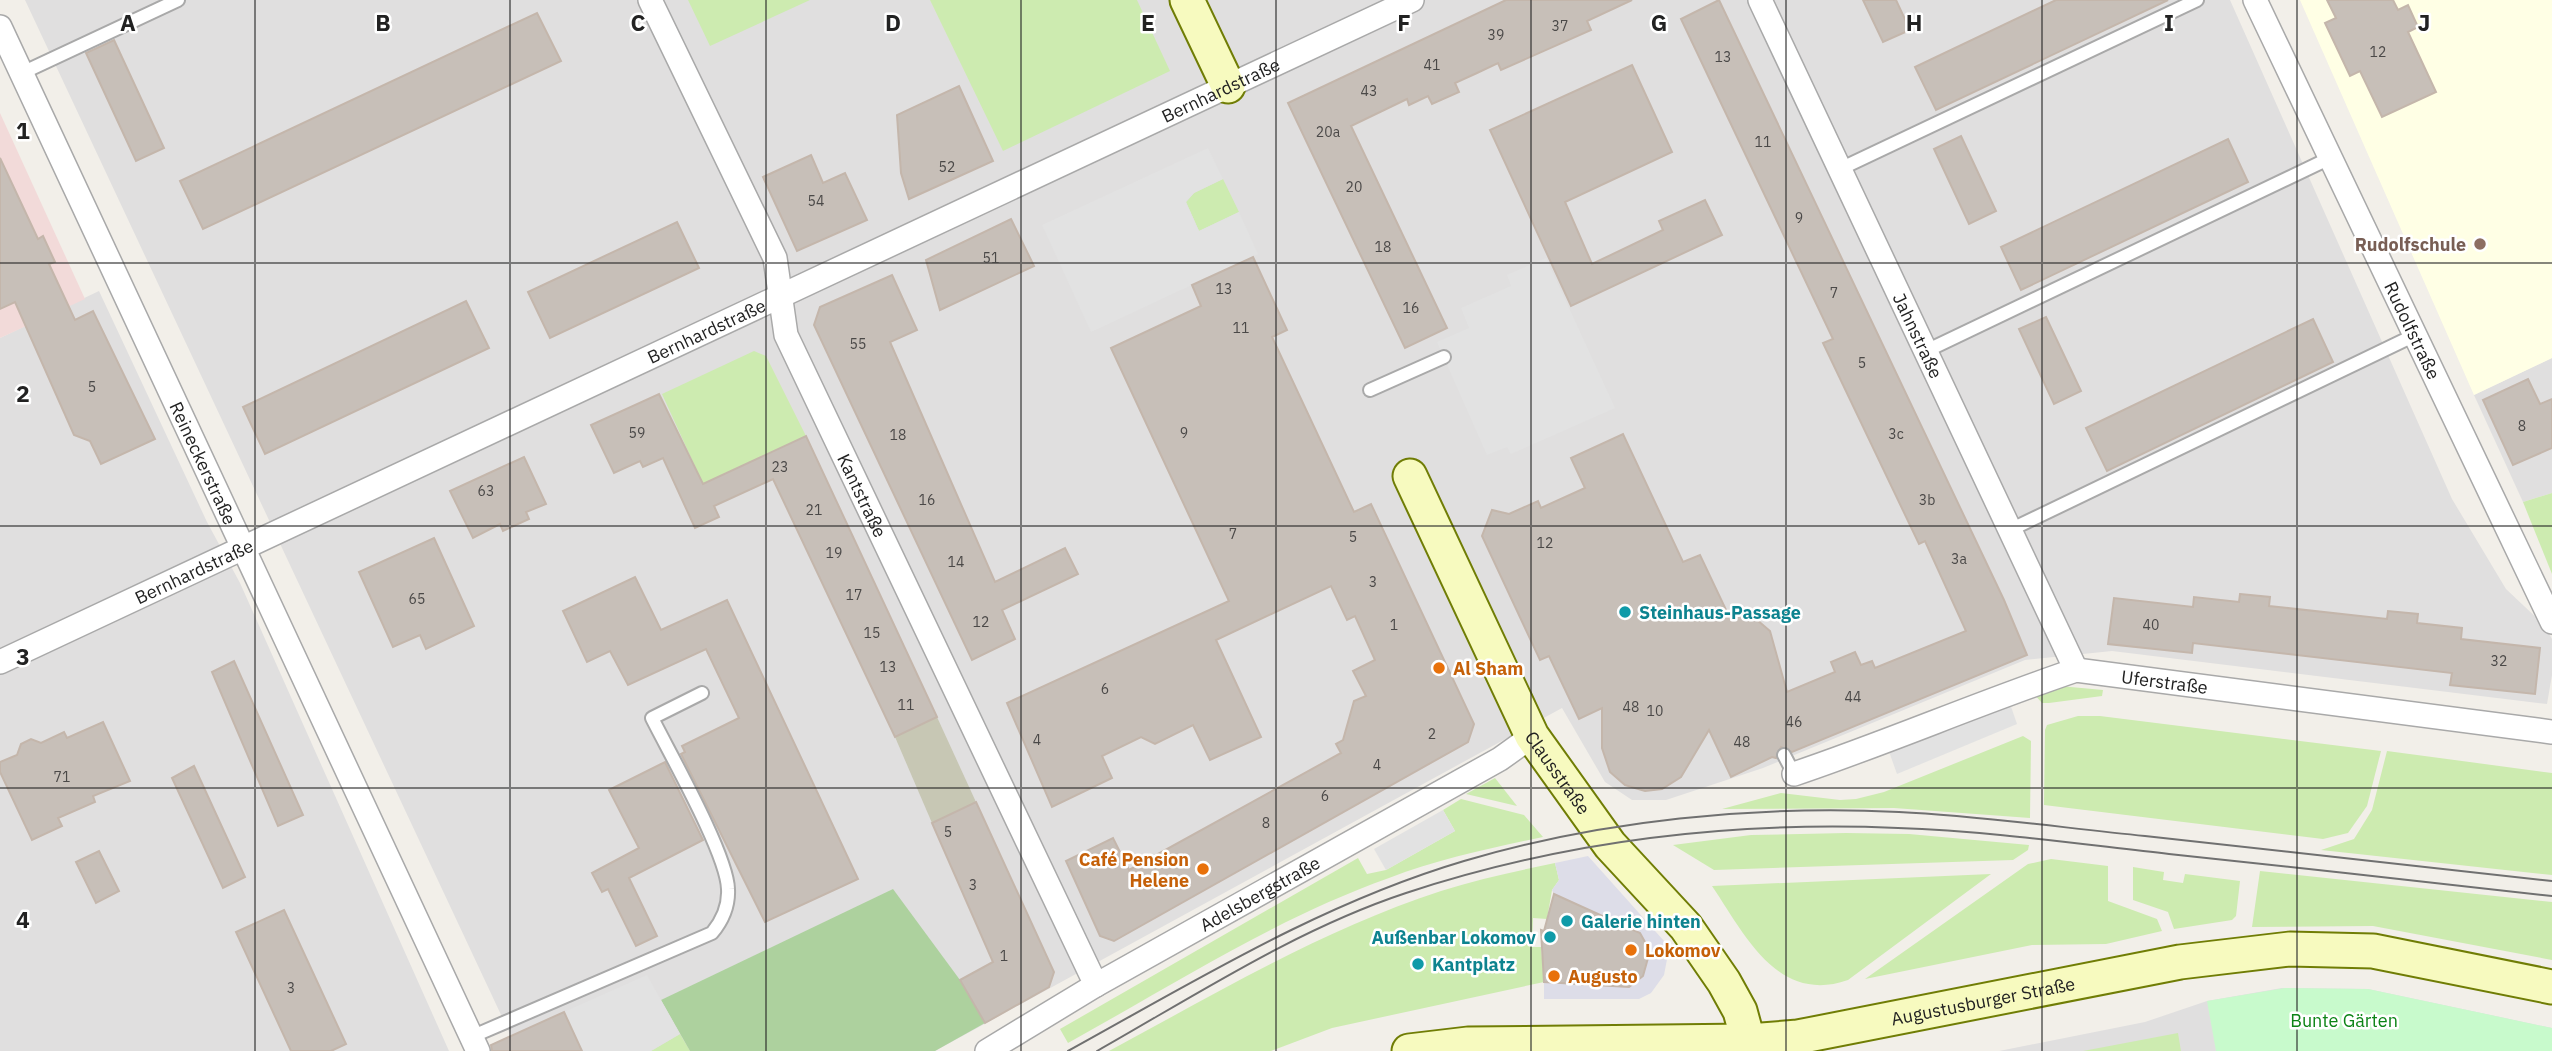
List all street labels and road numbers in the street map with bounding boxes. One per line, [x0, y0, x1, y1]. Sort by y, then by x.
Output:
street label: Bernhardstraße [1158, 52, 1283, 127]
street label: Rudolfstraße [2380, 278, 2446, 383]
street label: Jahnstraße [1888, 289, 1948, 382]
street label: Bernhardstraße [643, 293, 769, 368]
street label: Reineckerstraße [165, 398, 242, 528]
street label: Kantstraße [833, 450, 892, 541]
street label: Bernhardstraße [131, 534, 257, 609]
street label: Uferstraße [2120, 665, 2209, 699]
street label: Clausstraße [1520, 726, 1596, 819]
street label: Adelsbergstraße [1196, 851, 1324, 936]
street label: Augustusburger Straße [1889, 971, 2077, 1030]

